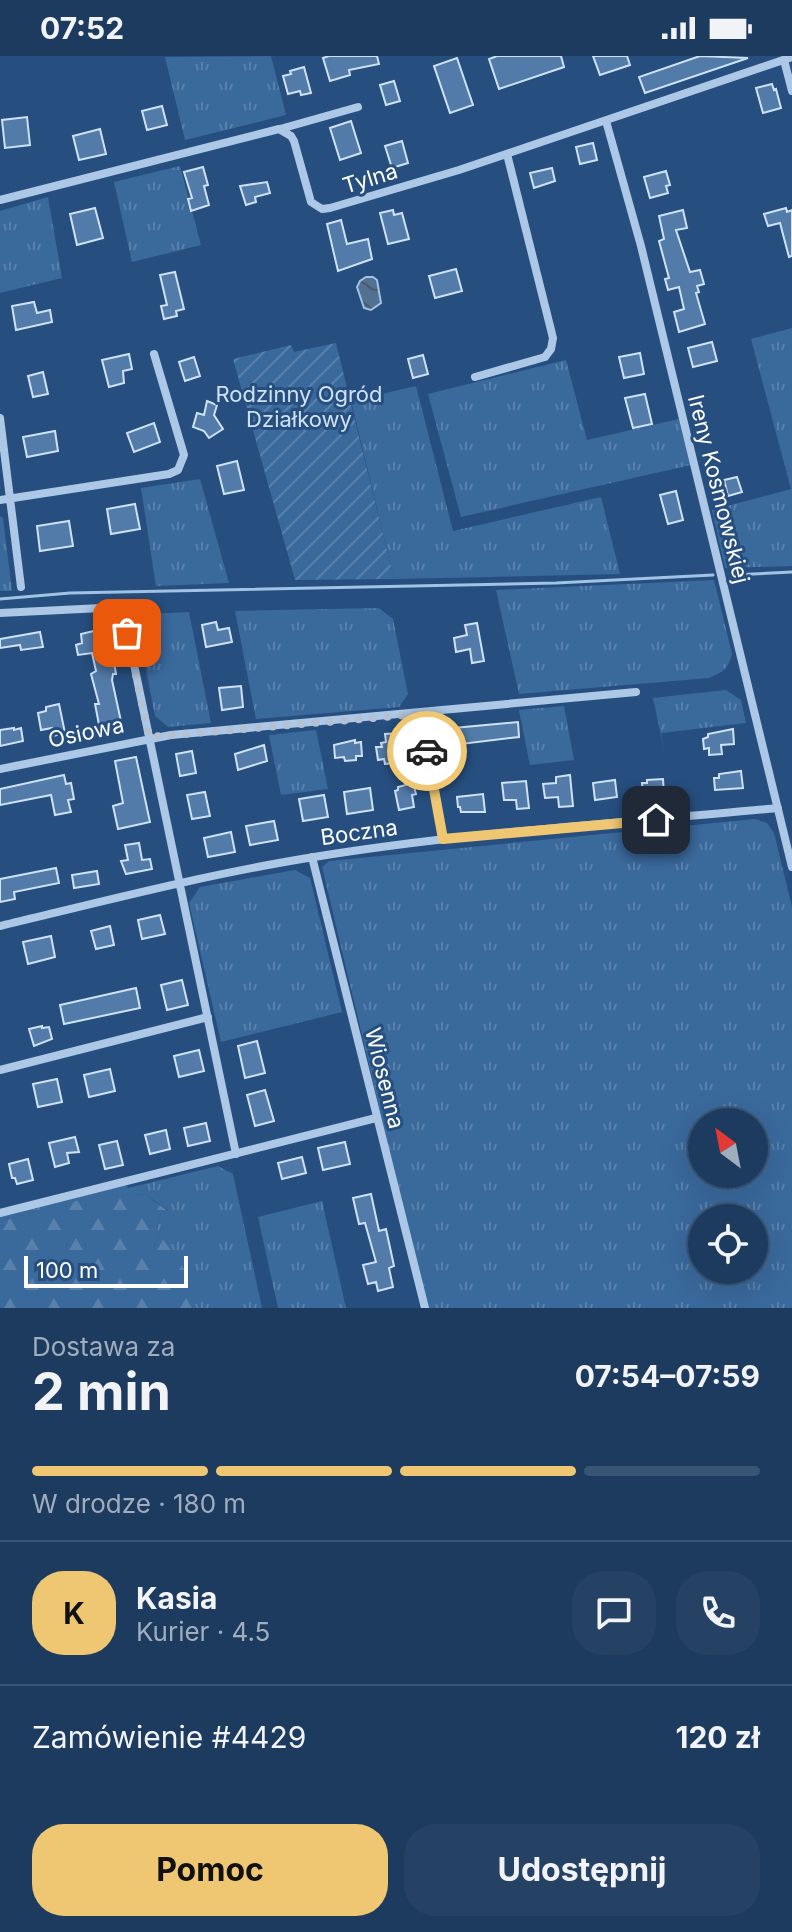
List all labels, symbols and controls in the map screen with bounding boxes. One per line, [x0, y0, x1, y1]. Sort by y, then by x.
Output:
text: 07:52 [40, 10, 124, 46]
street label: Tylna [339, 157, 401, 199]
park label: Rodzinny Ogród Działkowy [215, 381, 383, 432]
street label: Ireny Kosmowskiej [683, 392, 755, 586]
pin [93, 599, 161, 667]
icon: bag [105, 611, 149, 655]
street label: Osiowa [46, 711, 126, 753]
courier [387, 711, 467, 791]
icon: car [405, 729, 449, 773]
pin [622, 786, 690, 854]
icon: home [634, 798, 678, 842]
street label: Boczna [319, 814, 399, 850]
street label: Wiosenna [360, 1025, 410, 1131]
north arrow [688, 1108, 768, 1188]
map controls [688, 1108, 768, 1284]
button: locate [688, 1204, 768, 1284]
scale bar [24, 1252, 188, 1288]
text: 100 m [36, 1257, 98, 1283]
text: Dostawa za [32, 1331, 175, 1362]
text: 07:54–07:59 [575, 1358, 760, 1394]
text: 2 min [32, 1360, 171, 1423]
text: W drodze · 180 m [32, 1488, 246, 1519]
button: chat [572, 1571, 656, 1655]
button: phone [676, 1571, 760, 1655]
text: Kasia [136, 1580, 217, 1616]
text: K [63, 1595, 85, 1631]
text: Kurier · 4.5 [136, 1616, 270, 1647]
text: Zamówienie #4429 [32, 1719, 306, 1755]
text: 120 zł [676, 1719, 760, 1755]
button: Pomoc [32, 1824, 388, 1916]
button: Udostępnij [404, 1824, 760, 1916]

